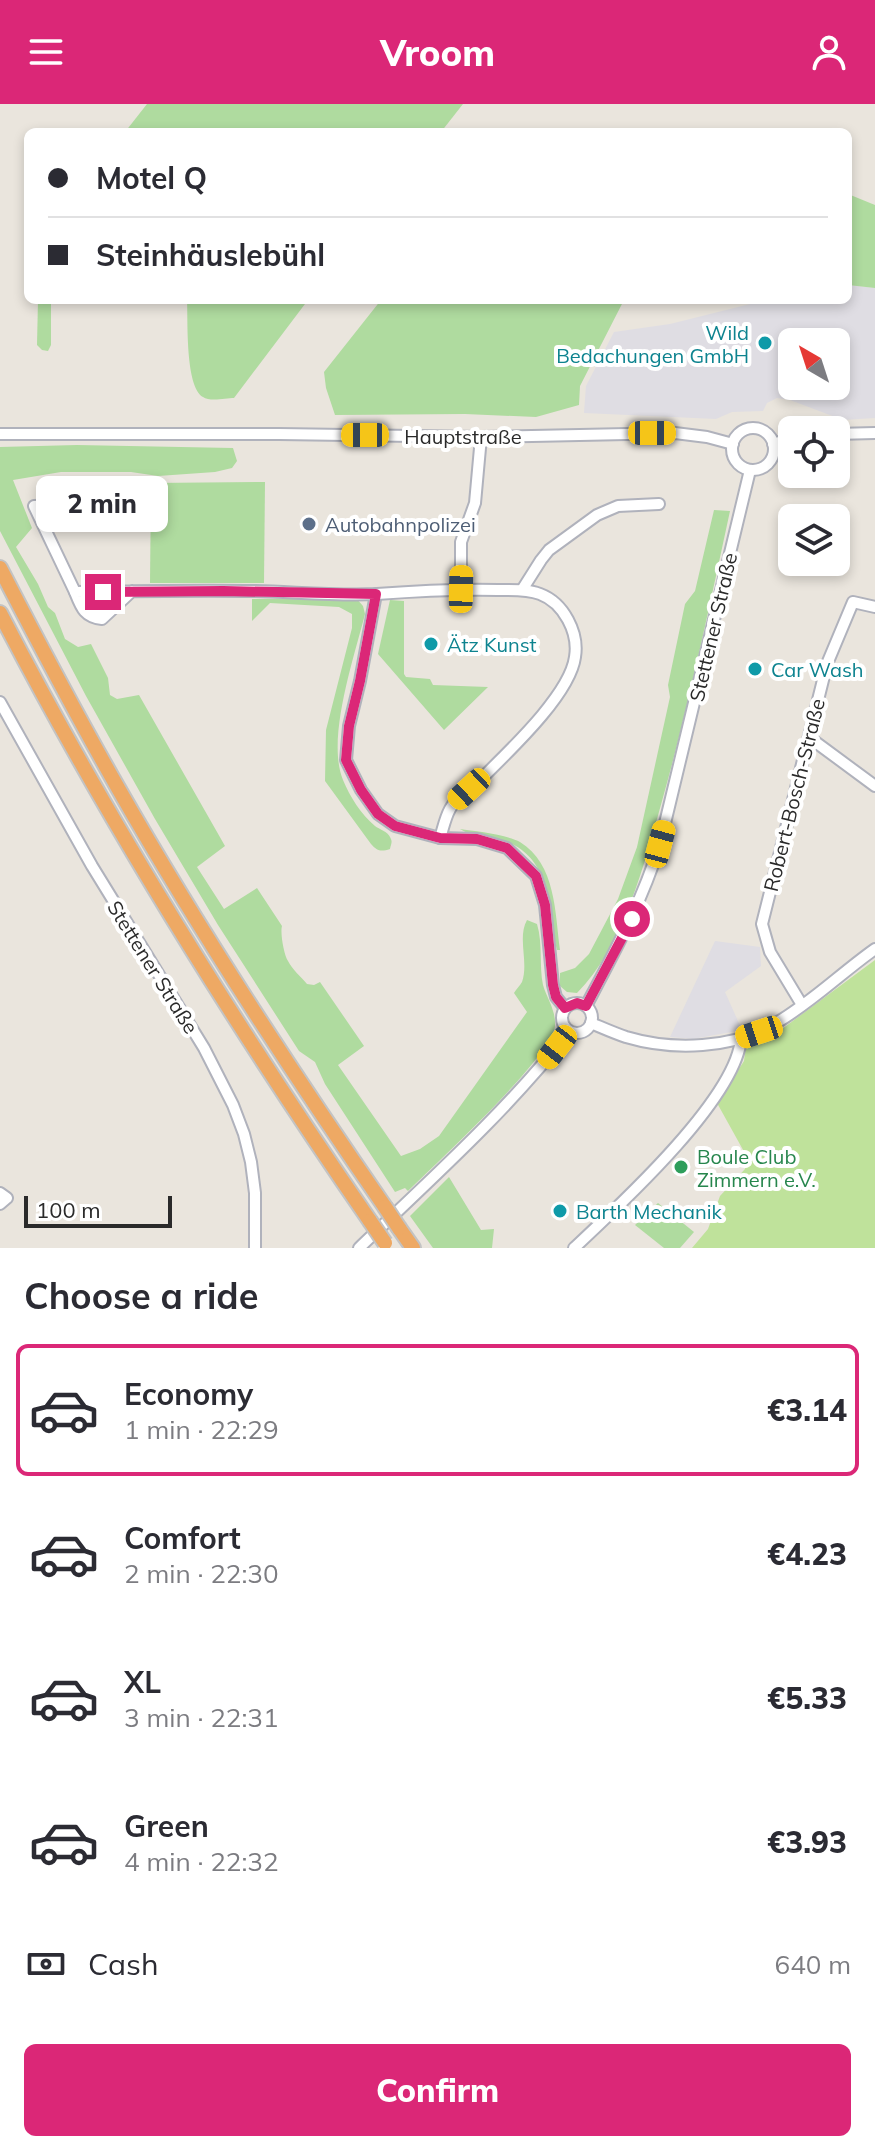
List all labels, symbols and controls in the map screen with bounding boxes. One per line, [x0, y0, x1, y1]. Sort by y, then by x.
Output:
icon: menu [24, 30, 68, 74]
text: Vroom [380, 30, 495, 75]
icon: person [807, 30, 851, 74]
text: Motel Q [96, 159, 207, 197]
text: Steinhäuslebühl [96, 236, 325, 274]
place label: Wild Bedachungen GmbH [556, 320, 749, 368]
north arrow [778, 328, 850, 400]
map controls [778, 328, 850, 576]
marker: Wild Bedachungen GmbH [756, 334, 774, 352]
button: locate [778, 416, 850, 488]
car [628, 421, 676, 445]
car [341, 423, 389, 447]
street label: Hauptstraße [404, 424, 522, 449]
callout: 2 min [37, 476, 169, 532]
text: 2 min [67, 487, 137, 520]
button: layers [778, 504, 850, 576]
place label: Autobahnpolizei [325, 512, 476, 537]
marker: Autobahnpolizei [300, 515, 318, 533]
street label: Stettener Straße [684, 550, 742, 704]
car [449, 565, 473, 613]
route end [85, 574, 121, 610]
place label: Ätz Kunst [447, 632, 537, 657]
marker: Ätz Kunst [422, 635, 440, 653]
place label: Car Wash [771, 657, 864, 682]
marker: Car Wash [746, 660, 764, 678]
street label: Robert-Bosch-Straße [758, 696, 830, 894]
car [443, 764, 495, 814]
car [642, 818, 678, 870]
street label: Stettener Straße [102, 896, 204, 1038]
route start [614, 901, 650, 937]
car [732, 1013, 786, 1051]
car [533, 1021, 581, 1073]
place label: Boule Club Zimmern e.V. [697, 1144, 816, 1192]
marker: Boule Club Zimmern e.V. [672, 1158, 690, 1176]
scale bar [24, 1192, 172, 1228]
text: 100 m [36, 1196, 101, 1224]
place label: Barth Mechanik [576, 1199, 722, 1224]
marker: Barth Mechanik [551, 1202, 569, 1220]
text: Choose a ride [24, 1273, 258, 1318]
icon: car [28, 1374, 100, 1446]
text: Economy [124, 1375, 253, 1413]
text: €3.14 [767, 1391, 847, 1429]
text: 1 min · 22:29 [124, 1413, 279, 1446]
icon: car [28, 1518, 100, 1590]
text: Comfort [124, 1519, 241, 1557]
text: €4.23 [767, 1535, 847, 1573]
text: 2 min · 22:30 [124, 1557, 279, 1590]
icon: car [28, 1662, 100, 1734]
text: XL [124, 1663, 161, 1701]
text: €5.33 [767, 1679, 847, 1717]
text: 3 min · 22:31 [124, 1701, 279, 1734]
icon: car [28, 1806, 100, 1878]
text: Green [124, 1807, 209, 1845]
text: €3.93 [767, 1823, 847, 1861]
text: 4 min · 22:32 [124, 1845, 279, 1878]
icon: cash [24, 1942, 68, 1986]
text: Cash [88, 1945, 159, 1983]
text: 640 m [775, 1948, 851, 1981]
button: Confirm [24, 2044, 851, 2136]

